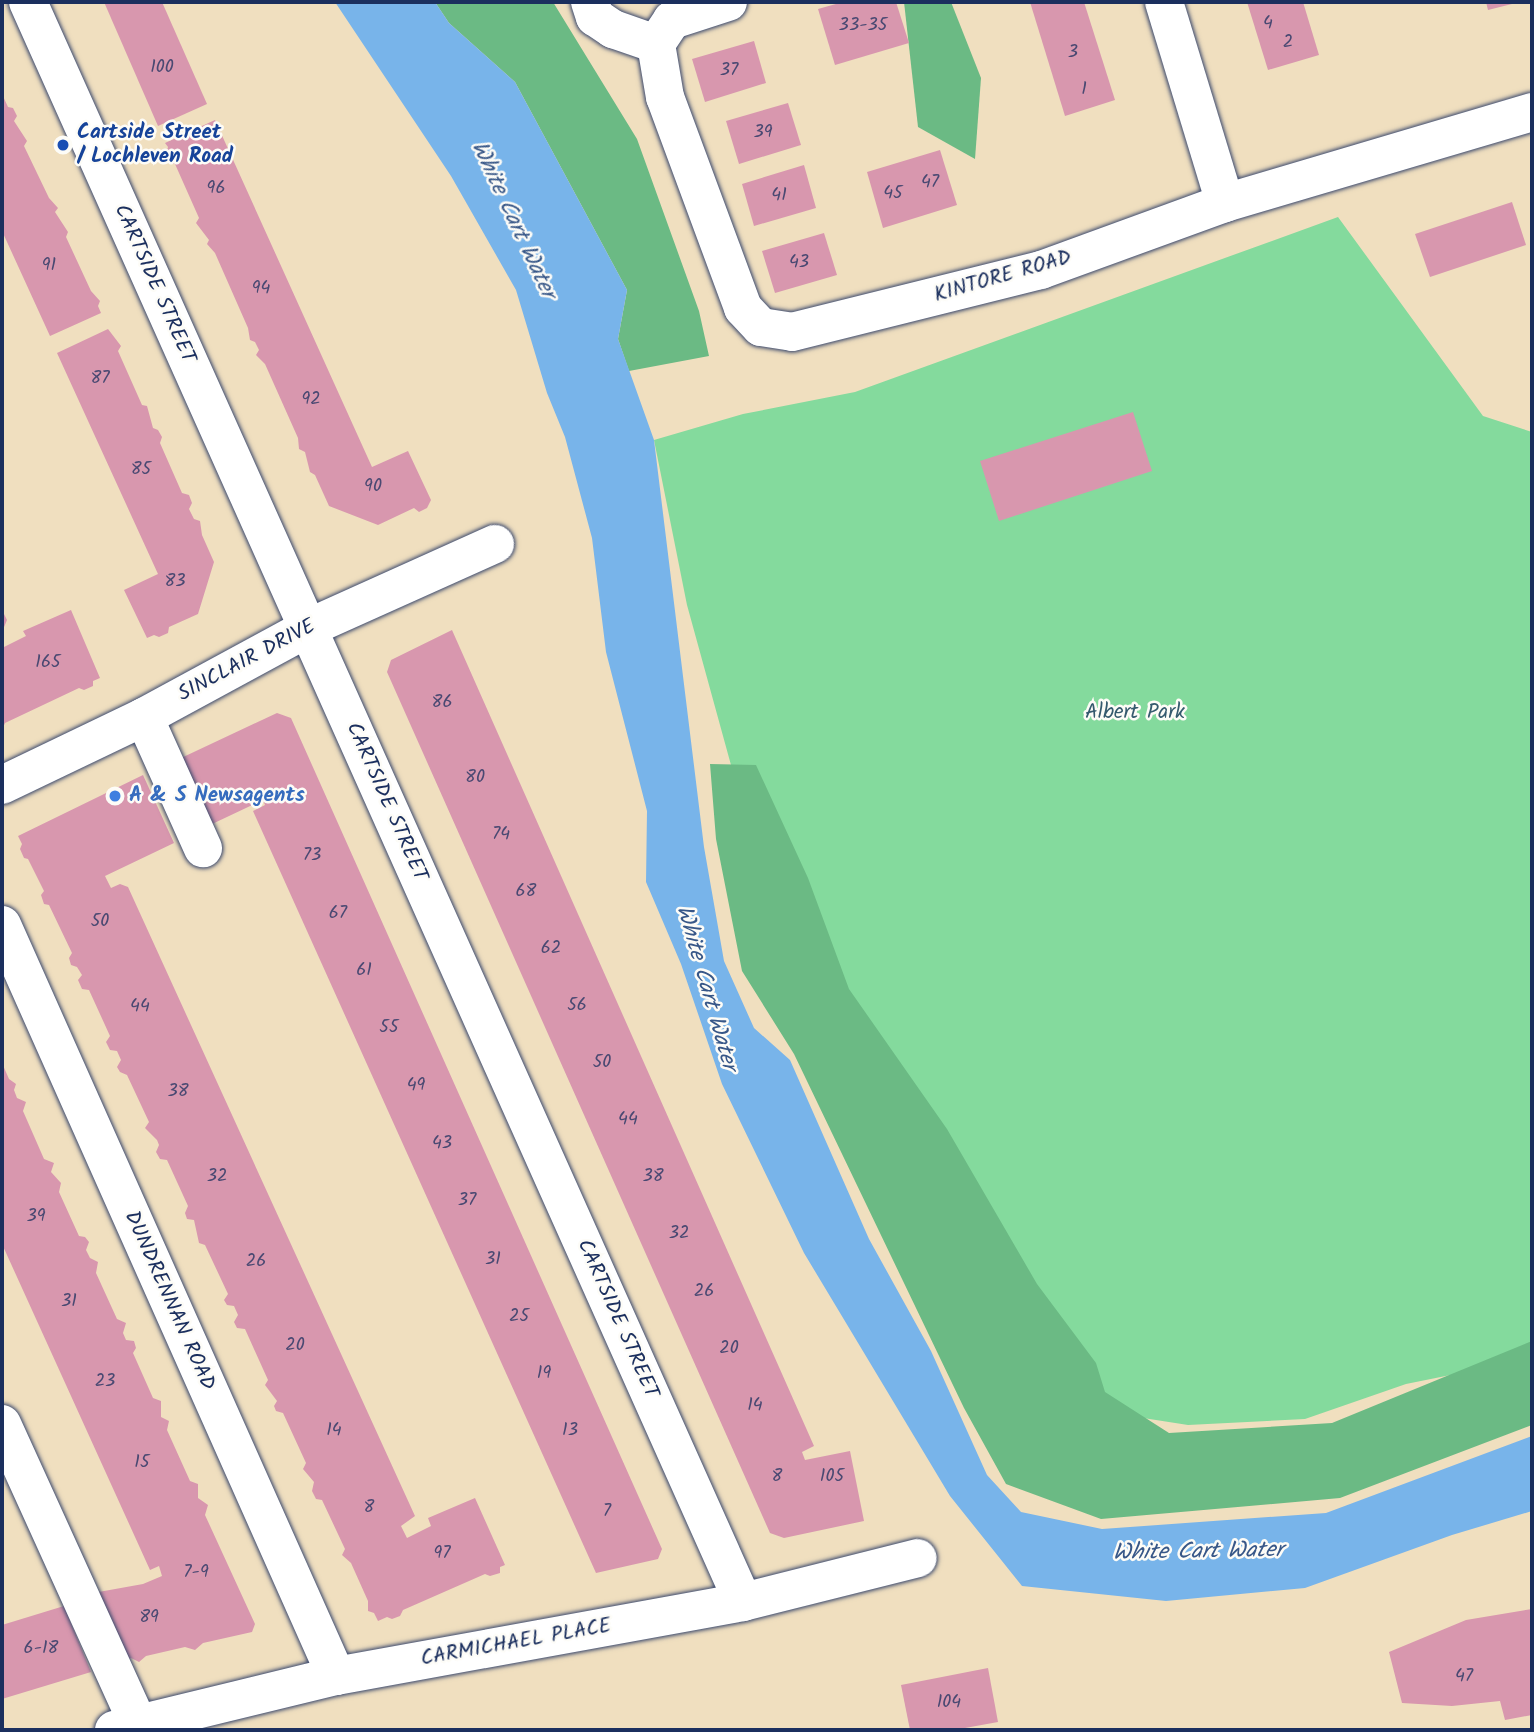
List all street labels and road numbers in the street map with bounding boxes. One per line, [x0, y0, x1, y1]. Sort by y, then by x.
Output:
street label: CARTSIDE STREET [108, 201, 200, 367]
street label: KINTORE ROAD [931, 245, 1075, 309]
street label: SINCLAIR DRIVE [174, 614, 320, 708]
street label: CARTSIDE STREET [340, 719, 432, 885]
street label: DUNDRENNAN ROAD [118, 1207, 220, 1395]
street label: CARTSIDE STREET [571, 1236, 663, 1402]
street label: CARMICHAEL PLACE [419, 1614, 613, 1672]

